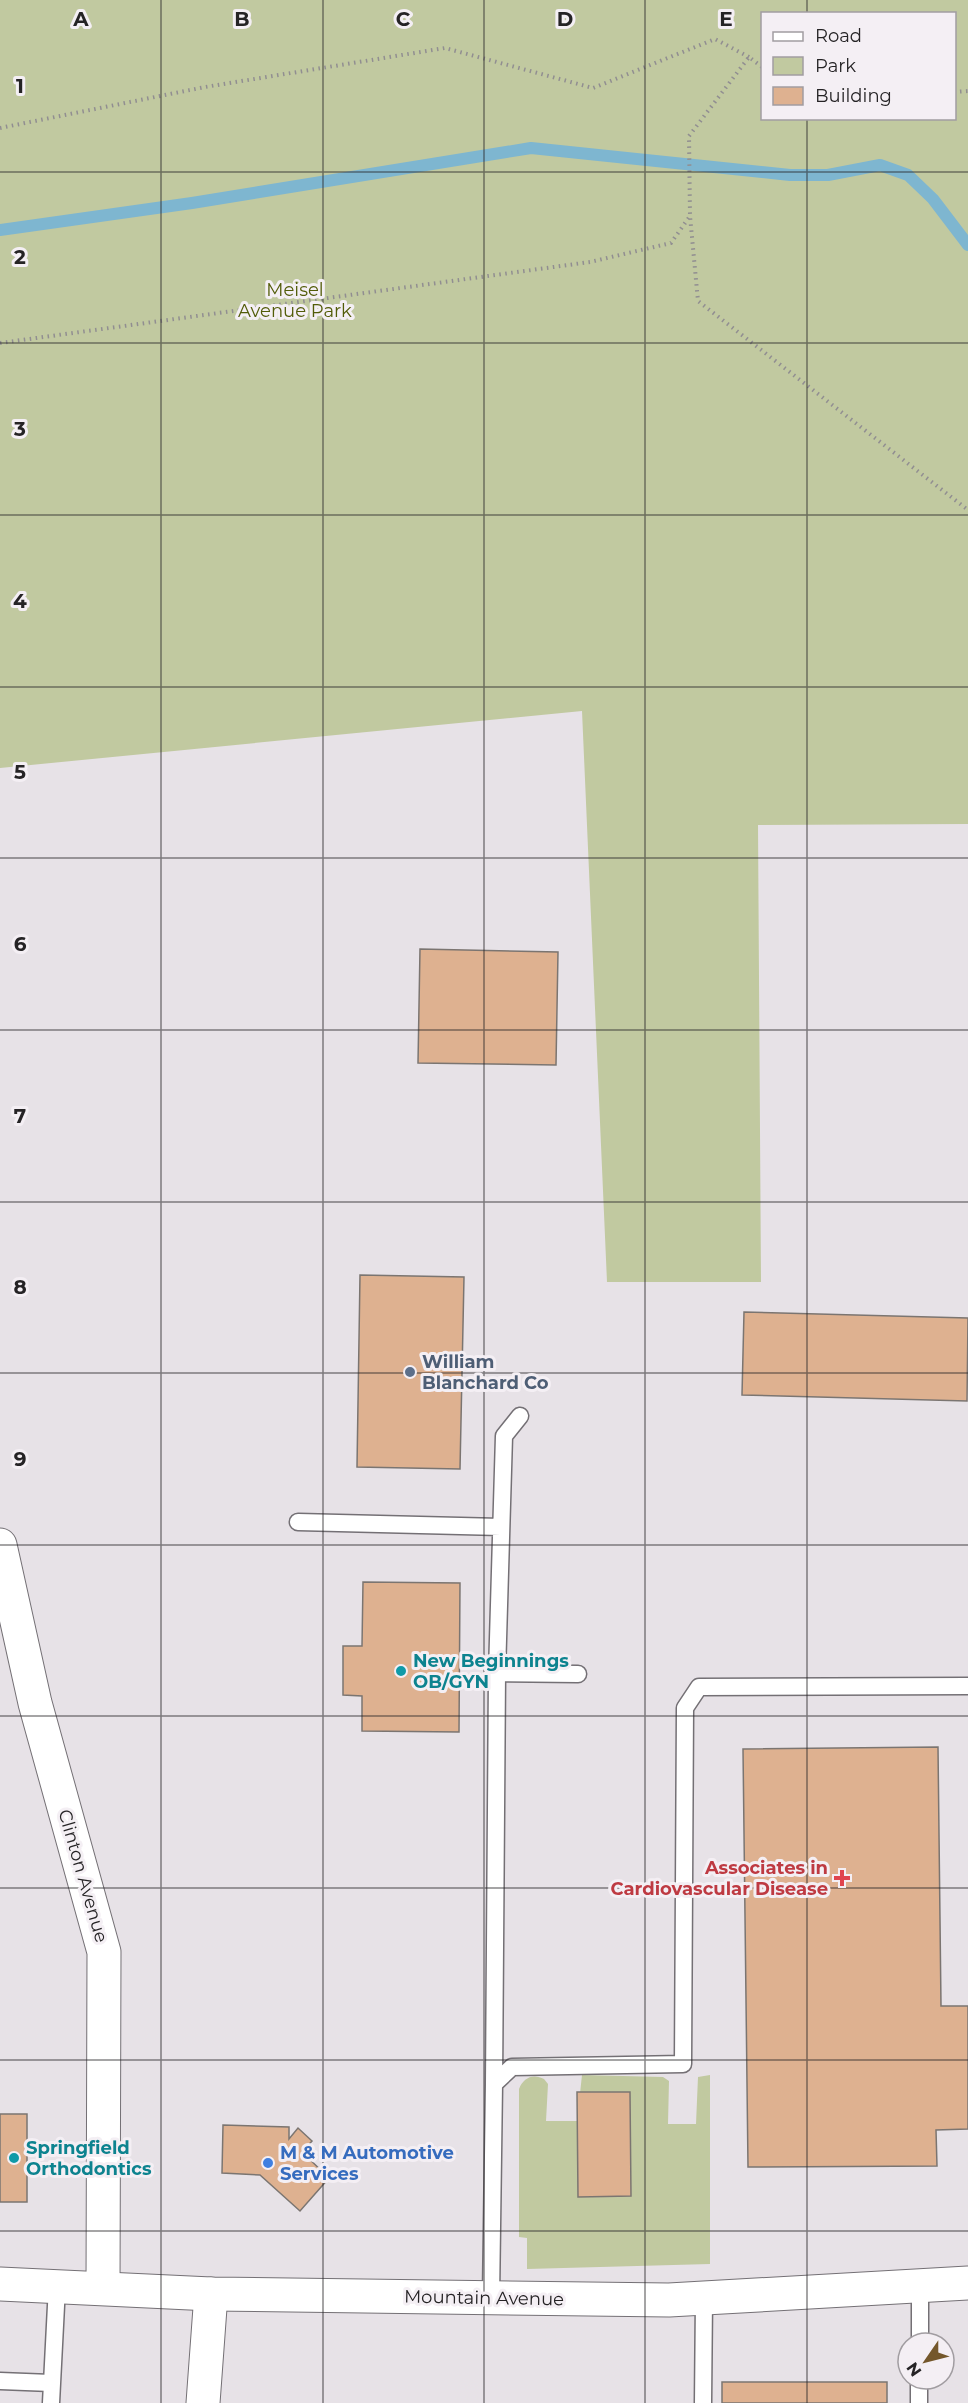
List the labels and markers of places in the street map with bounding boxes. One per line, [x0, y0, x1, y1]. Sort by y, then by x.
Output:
place label: William Blanchard Co [422, 1351, 549, 1394]
marker: William Blanchard Co [403, 1365, 417, 1379]
place label: New Beginnings OB/GYN [413, 1650, 569, 1693]
marker: New Beginnings OB/GYN [394, 1664, 408, 1678]
place label: Associates in Cardiovascular Disease [611, 1857, 828, 1900]
marker: Associates in Cardiovascular Disease [833, 1869, 851, 1887]
place label: Springfield Orthodontics [26, 2137, 152, 2180]
place label: M & M Automotive Services [280, 2142, 454, 2185]
marker: Springfield Orthodontics [7, 2151, 21, 2165]
marker: M & M Automotive Services [261, 2156, 275, 2170]

